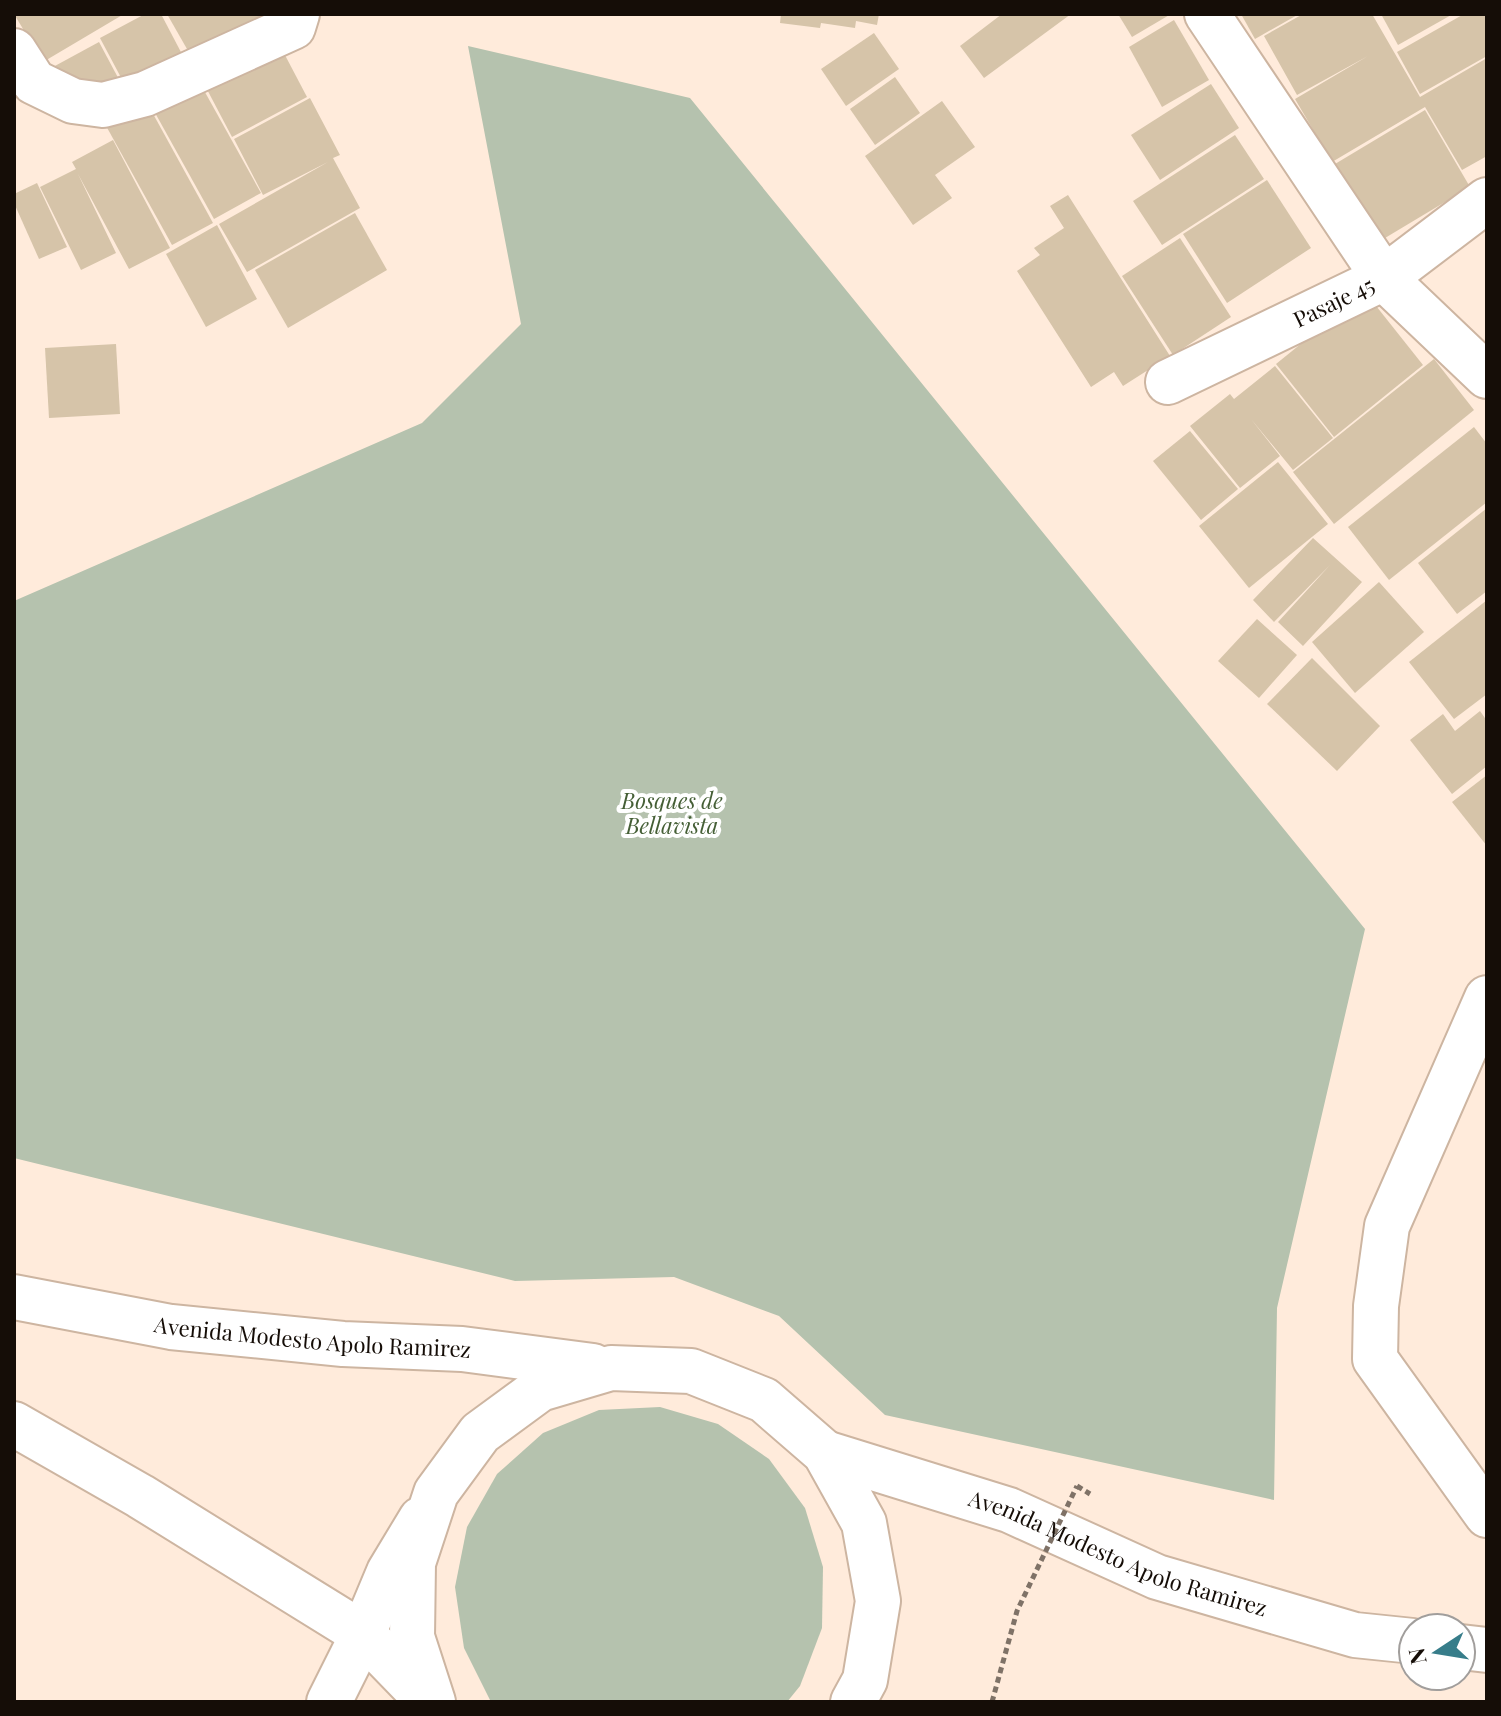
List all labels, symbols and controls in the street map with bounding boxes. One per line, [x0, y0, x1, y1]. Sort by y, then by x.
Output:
street label: Pasaje 45 [1288, 269, 1379, 334]
park label: Bosques de Bellavista [620, 785, 723, 840]
street label: Avenida Modesto Apolo Ramirez [151, 1308, 473, 1364]
street label: Avenida Modesto Apolo Ramirez [964, 1482, 1271, 1622]
north arrow [1397, 1612, 1477, 1692]
text: N [1400, 1645, 1433, 1667]

